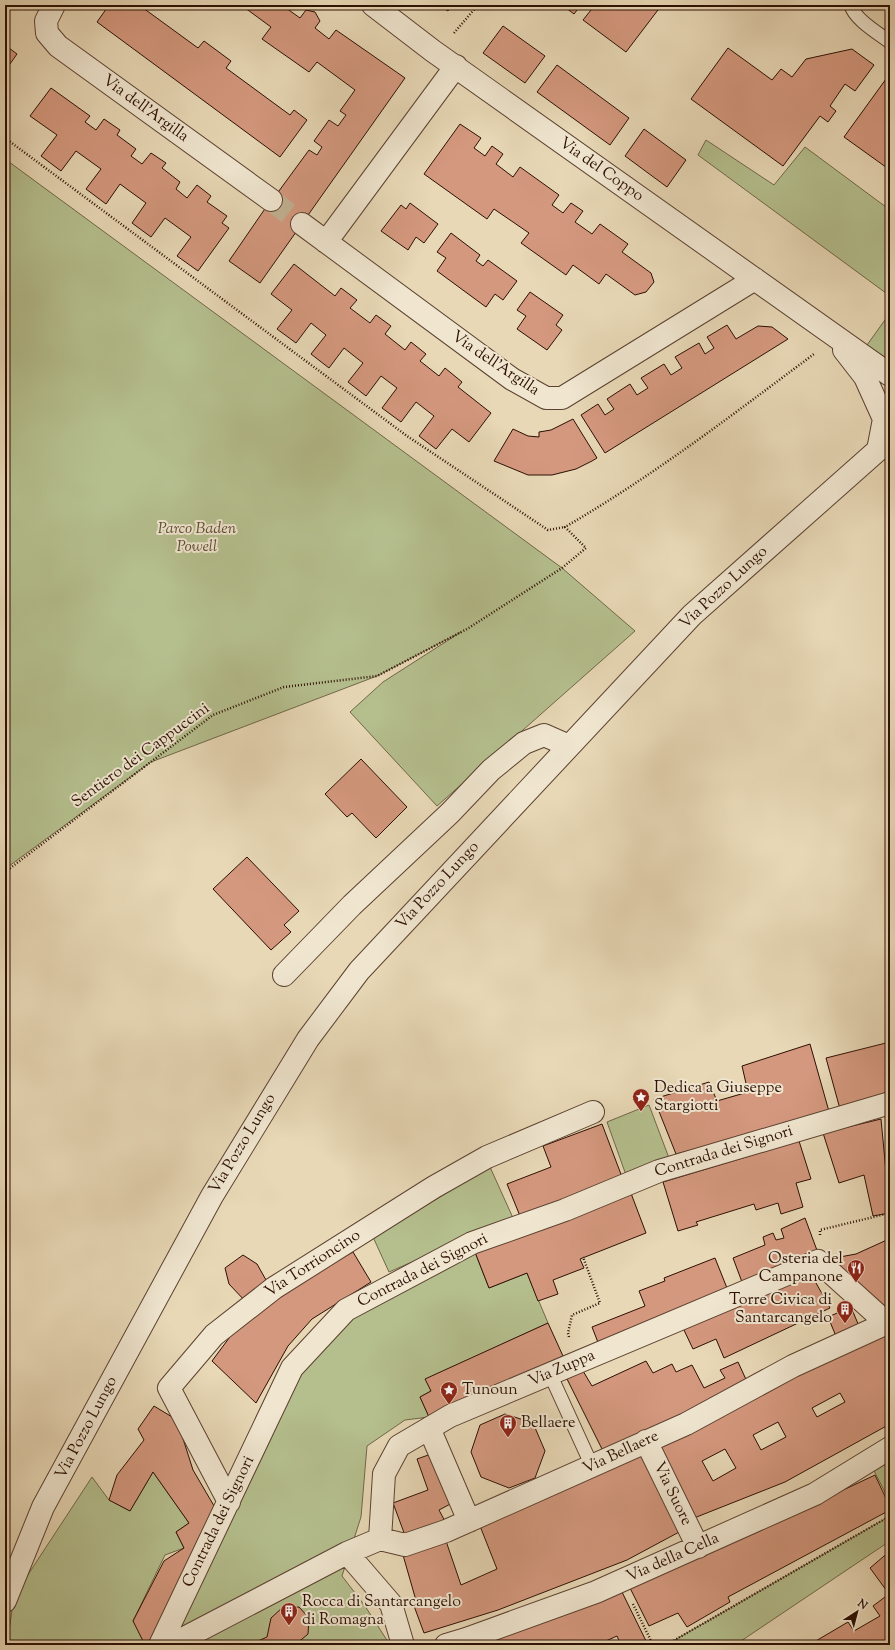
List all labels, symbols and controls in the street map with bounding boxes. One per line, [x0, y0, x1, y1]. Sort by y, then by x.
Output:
street label: Via dell'Argilla [97, 70, 194, 149]
street label: Via del Coppo [554, 132, 648, 208]
street label: Via dell'Argilla [446, 326, 544, 402]
park label: Parco Baden Powell [158, 518, 237, 559]
street label: Via Pozzo Lungo [675, 541, 773, 635]
street label: Sentiero dei Cappuccini [67, 698, 215, 814]
street label: Via Pozzo Lungo [391, 837, 485, 935]
place label: Dedica a Giuseppe Stargiotti [654, 1077, 782, 1118]
place icon: Dedica a Giuseppe Stargiotti [631, 1087, 651, 1112]
street label: Via Pozzo Lungo [204, 1089, 282, 1198]
street label: Contrada dei Signori [652, 1120, 796, 1184]
street label: Via Torrioncino [261, 1224, 366, 1304]
street label: Contrada dei Signori [354, 1228, 493, 1314]
place label: Osteria del Campanone [759, 1248, 844, 1289]
restaurant icon: Osteria del Campanone [846, 1258, 866, 1283]
place label: Torre Civica di Santarcangelo [729, 1289, 832, 1330]
building icon: Torre Civica di Santarcangelo [835, 1299, 855, 1324]
street label: Via Zuppa [525, 1344, 600, 1393]
street label: Via Pozzo Lungo [50, 1372, 124, 1483]
place label: Tunoun [462, 1379, 518, 1402]
place icon: Tunoun [439, 1380, 459, 1405]
place label: Bellaere [521, 1412, 575, 1435]
building icon: Bellaere [498, 1413, 518, 1438]
street label: Via Bellaere [579, 1425, 663, 1481]
street label: Contrada dei Signori [177, 1452, 261, 1592]
street label: Via Suore [647, 1458, 697, 1530]
street label: Via della Cella [623, 1527, 724, 1589]
place label: Rocca di Santarcangelo di Romagna [302, 1591, 461, 1632]
north arrow [837, 1592, 877, 1632]
text: N [853, 1595, 871, 1614]
building icon: Rocca di Santarcangelo di Romagna [279, 1601, 299, 1626]

